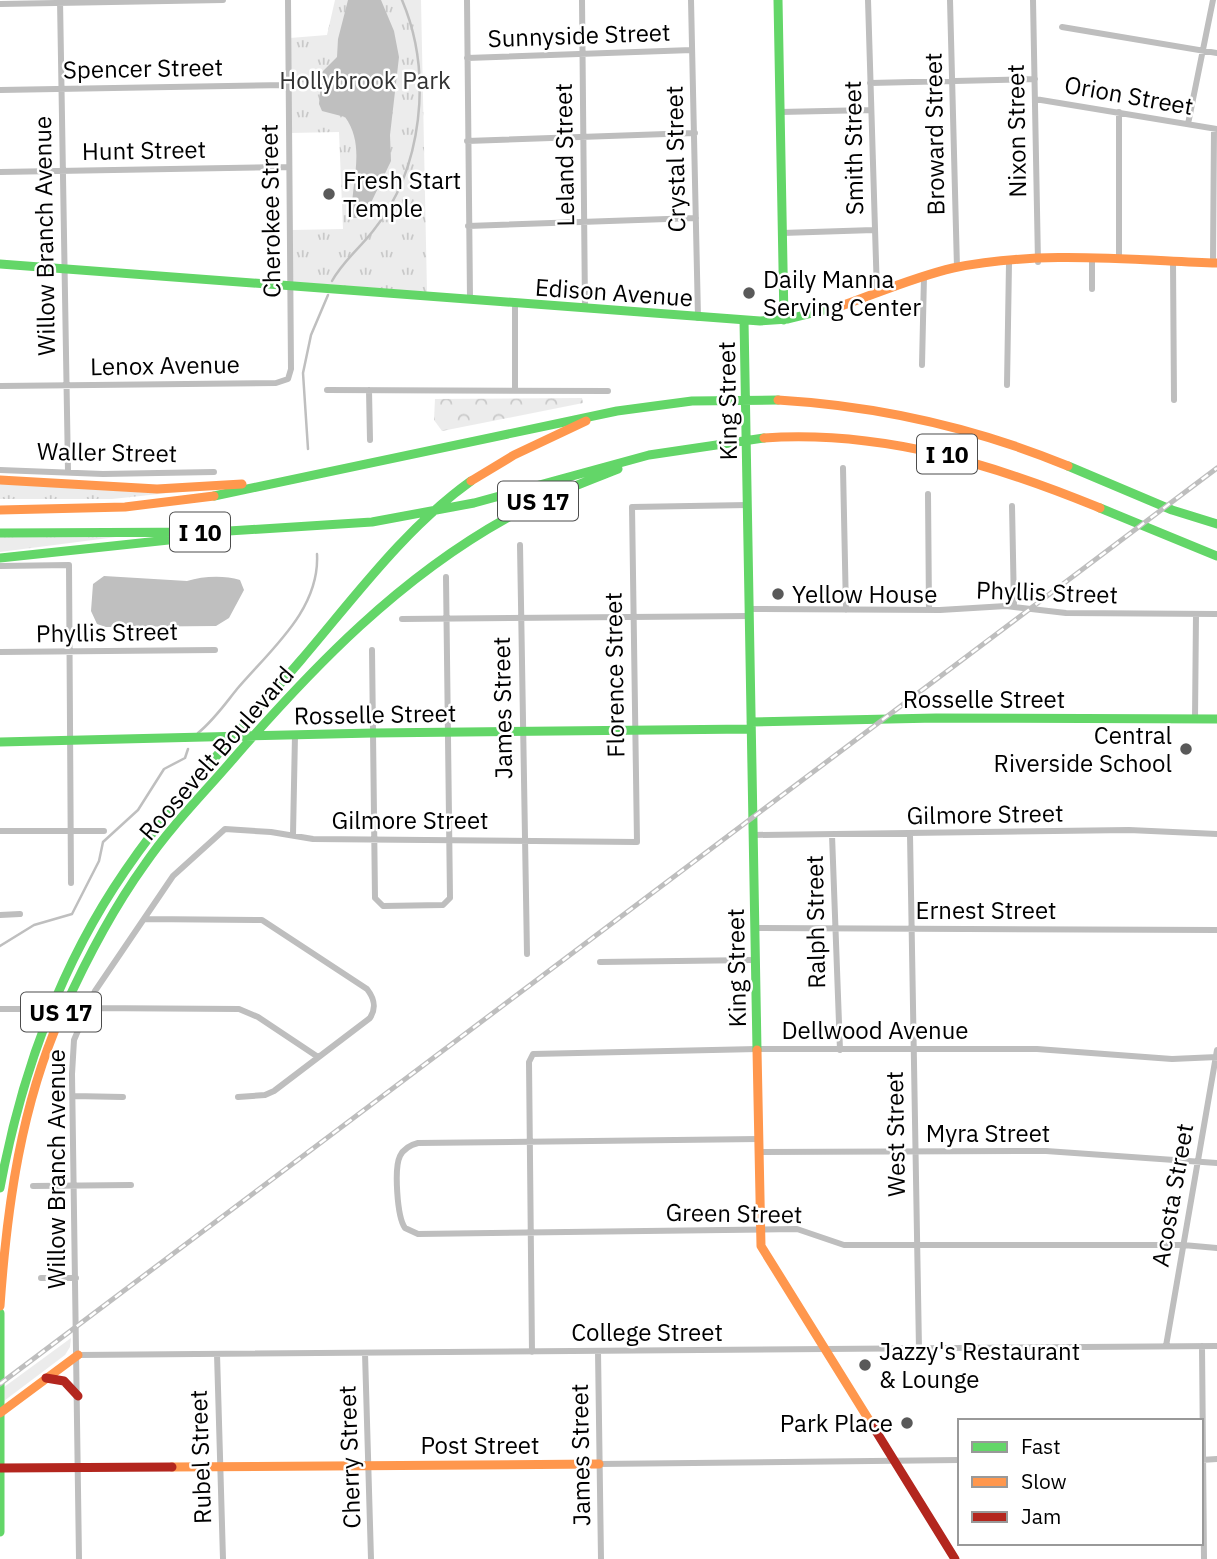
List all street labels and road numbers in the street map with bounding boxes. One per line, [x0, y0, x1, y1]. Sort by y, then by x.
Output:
street label: Sunnyside Street [487, 16, 671, 54]
street label: Spencer Street [63, 51, 223, 85]
street label: Broward Street [917, 52, 951, 216]
street label: Nixon Street [999, 64, 1033, 198]
street label: Orion Street [1062, 68, 1196, 122]
street label: Smith Street [836, 81, 870, 215]
street label: Leland Street [547, 83, 581, 227]
street label: Crystal Street [658, 85, 692, 233]
street label: Willow Branch Avenue [26, 116, 62, 356]
street label: Cherokee Street [252, 124, 288, 298]
street label: Hunt Street [82, 133, 206, 167]
street label: Edison Avenue [534, 271, 694, 313]
street label: King Street [710, 341, 744, 461]
street label: Lenox Avenue [90, 348, 240, 382]
street label: Waller Street [37, 435, 177, 469]
road number: I 10 [917, 435, 977, 474]
road number: US 17 [498, 481, 578, 520]
road number: I 10 [170, 512, 230, 552]
street label: Phyllis Street [975, 574, 1119, 610]
street label: Florence Street [597, 592, 631, 758]
street label: Phyllis Street [36, 615, 178, 649]
street label: James Street [485, 637, 519, 779]
street label: Roosevelt Boulevard [131, 659, 301, 847]
street label: Rosselle Street [903, 683, 1065, 715]
street label: Rosselle Street [293, 697, 457, 731]
street label: Gilmore Street [906, 797, 1064, 831]
street label: Gilmore Street [332, 804, 488, 836]
street label: Ralph Street [798, 855, 832, 989]
street label: Ernest Street [915, 894, 1057, 926]
street label: King Street [719, 908, 753, 1028]
road number: US 17 [21, 993, 101, 1032]
street label: Dellwood Avenue [781, 1014, 969, 1046]
street label: Willow Branch Avenue [40, 1049, 72, 1289]
street label: West Street [878, 1071, 912, 1197]
street label: Myra Street [926, 1117, 1050, 1149]
street label: Acosta Street [1144, 1121, 1200, 1269]
street label: Green Street [665, 1196, 803, 1230]
street label: College Street [571, 1316, 723, 1348]
street label: James Street [563, 1384, 597, 1526]
street label: Cherry Street [331, 1385, 367, 1529]
street label: Rubel Street [182, 1389, 218, 1525]
street label: Post Street [421, 1429, 539, 1461]

